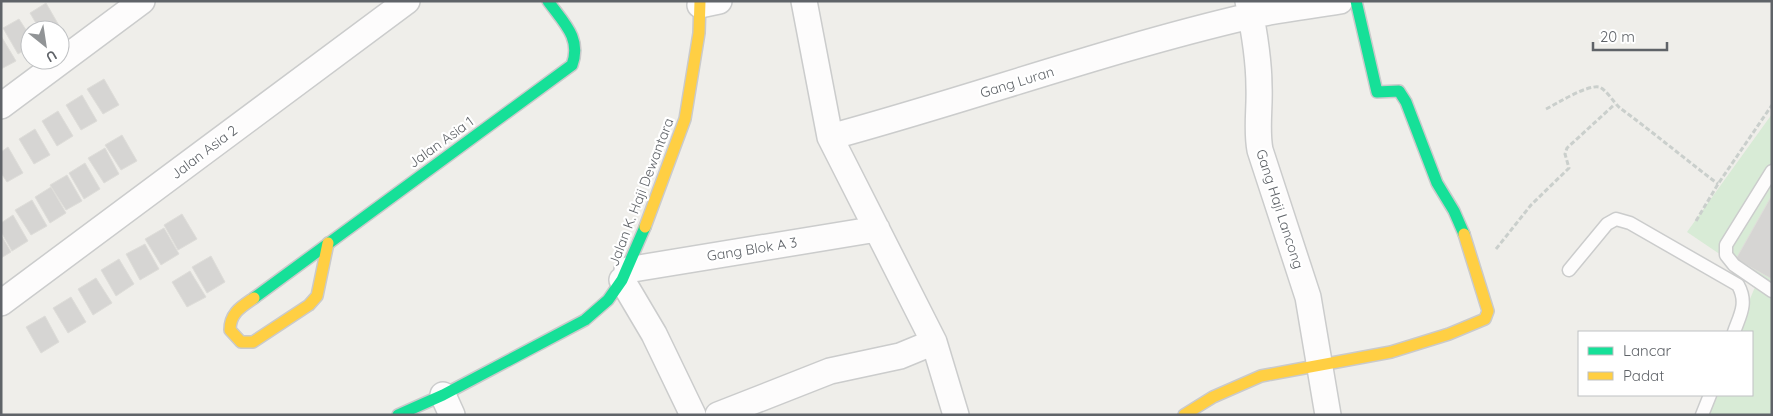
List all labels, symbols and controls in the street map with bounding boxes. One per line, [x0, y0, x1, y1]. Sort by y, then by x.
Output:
north arrow [20, 20, 70, 70]
scale bar [1593, 20, 1667, 52]
text: 20 m [1600, 27, 1635, 46]
text: U [43, 46, 60, 67]
street label: Gang Luran [978, 62, 1056, 102]
street label: Jalan Asia 1 [405, 112, 477, 172]
street label: Jalan K. Haji Dewantara [604, 115, 678, 269]
street label: Jalan Asia 2 [167, 121, 241, 183]
street label: Gang Haji Lancong [1252, 147, 1308, 271]
street label: Gang Blok A 3 [706, 233, 798, 265]
legend [1578, 331, 1753, 396]
text: Lancar [1623, 341, 1672, 360]
text: Padat [1623, 366, 1664, 385]

